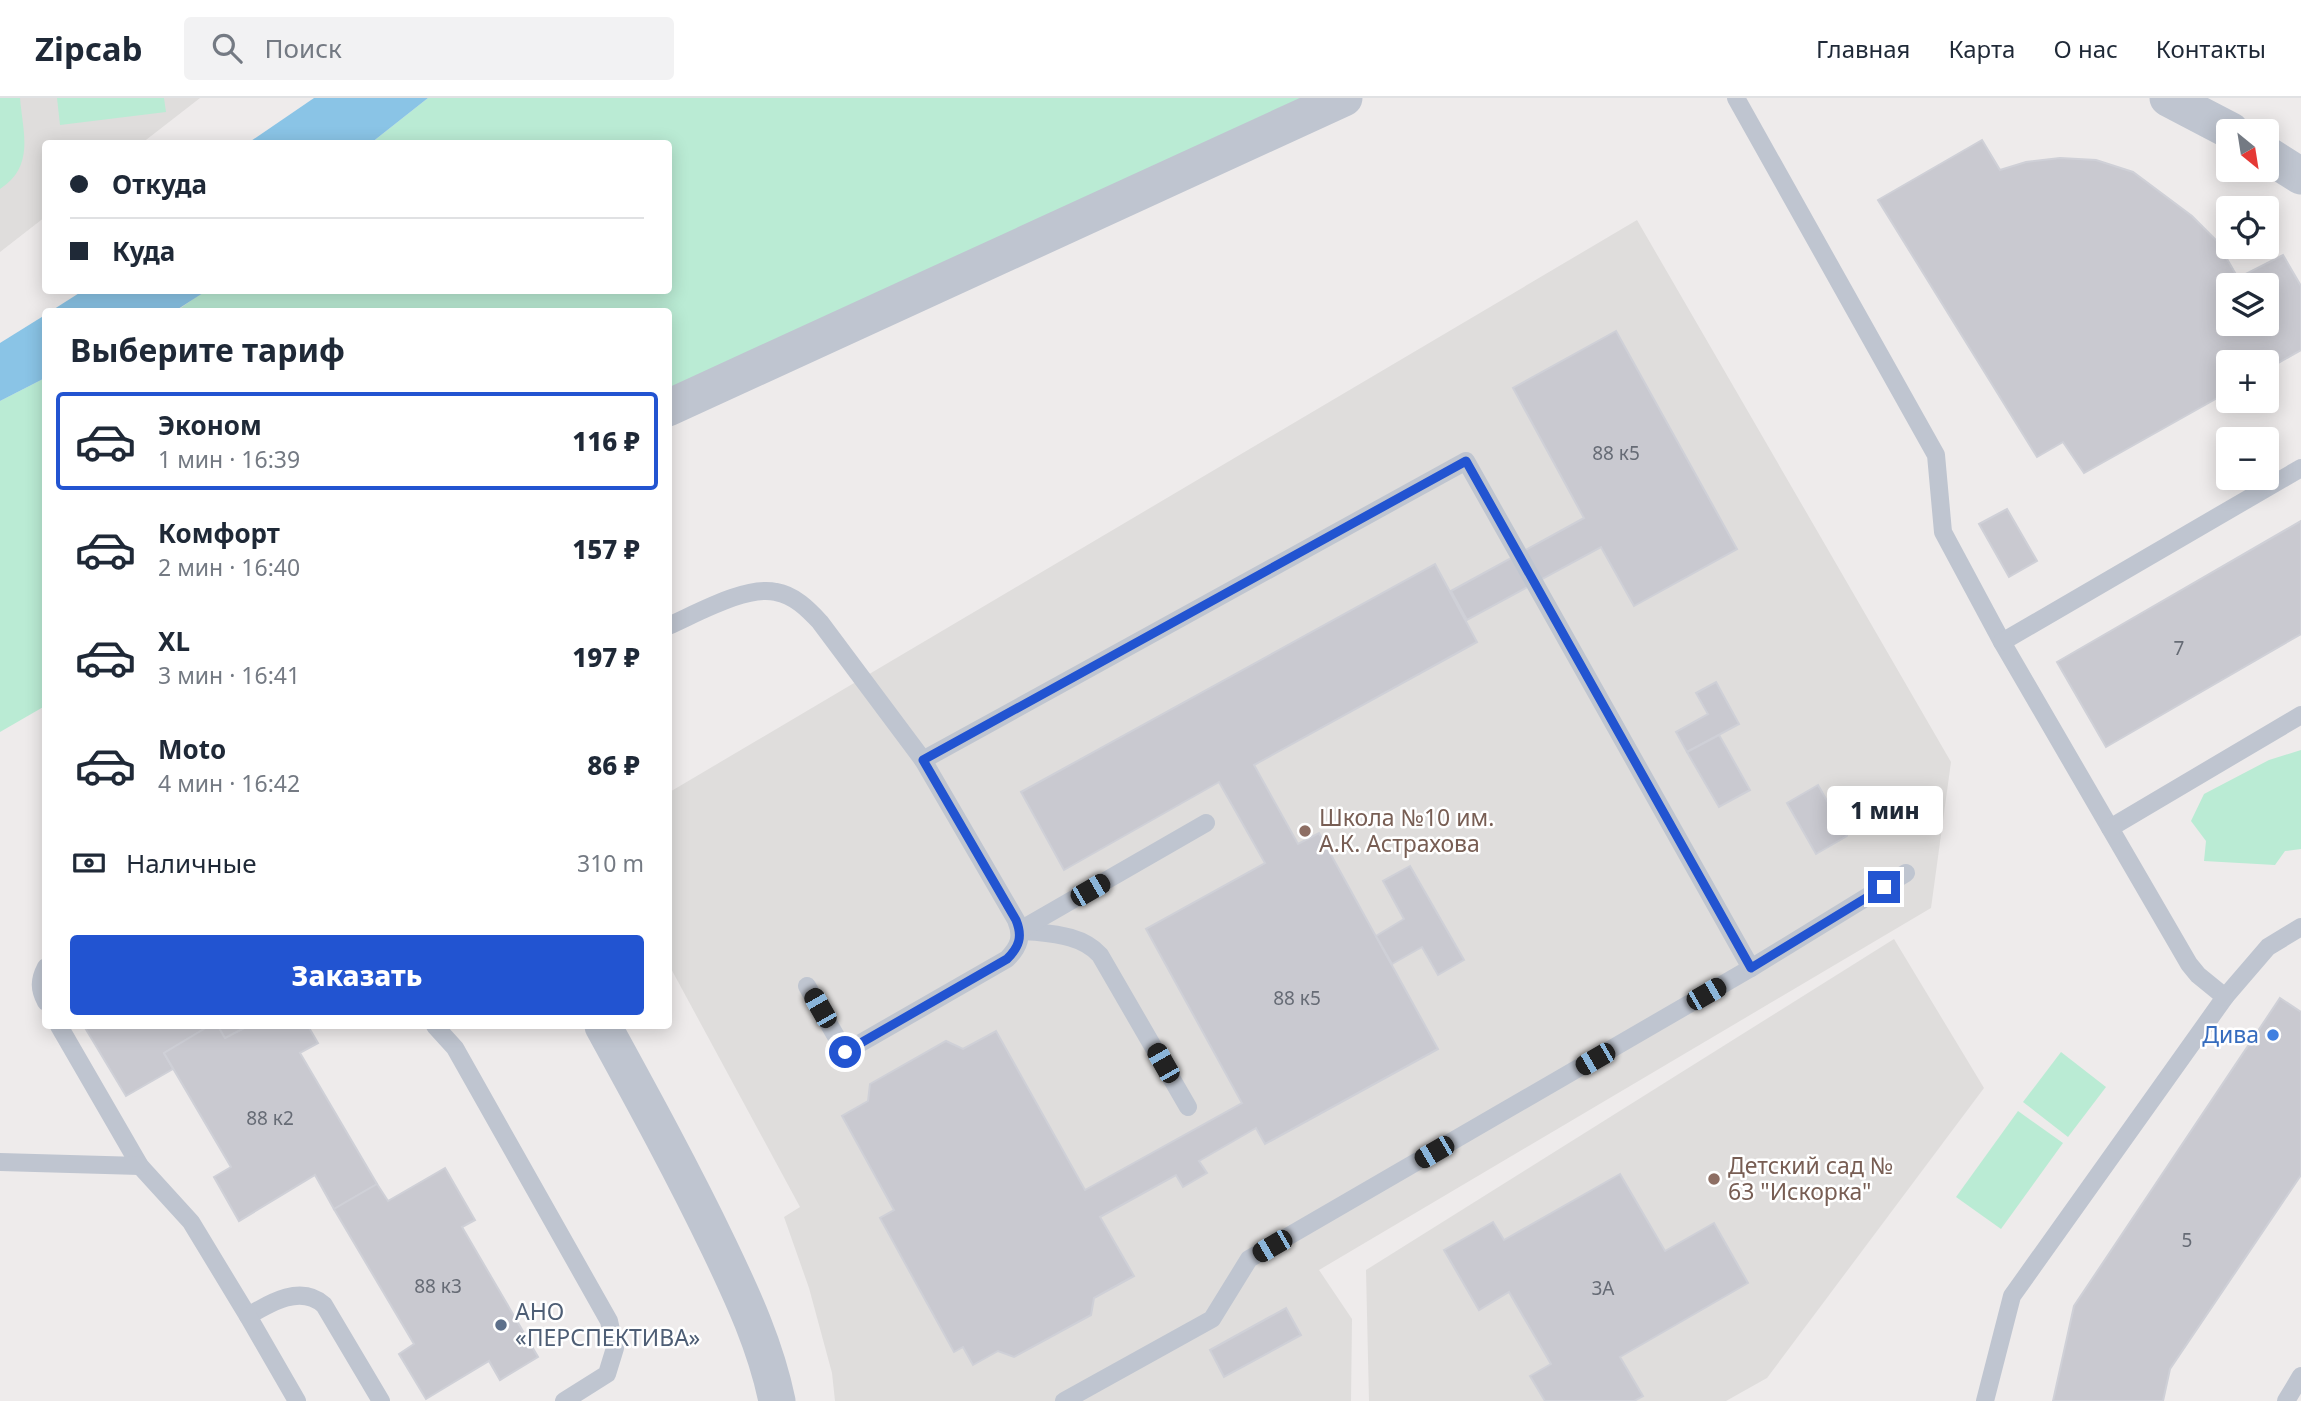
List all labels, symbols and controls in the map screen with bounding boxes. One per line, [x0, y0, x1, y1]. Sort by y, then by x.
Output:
search box [184, 17, 674, 80]
text: Zipcab [35, 26, 142, 71]
icon: search [208, 29, 246, 67]
text: Поиск [264, 30, 342, 66]
text: Главная [1816, 32, 1910, 65]
text: Карта [1948, 32, 2015, 65]
text: О нас [2053, 32, 2118, 65]
text: Контакты [2156, 32, 2266, 65]
north arrow [2216, 119, 2278, 182]
map controls [2216, 119, 2279, 490]
text: Откуда [112, 166, 207, 202]
button: locate [2216, 196, 2279, 259]
text: Куда [112, 233, 175, 269]
button: layers [2216, 273, 2279, 336]
text: Выберите тариф [70, 328, 345, 371]
button: + [2216, 350, 2279, 413]
text: Эконом [158, 407, 262, 443]
icon: car [74, 410, 137, 473]
text: 116 ₽ [572, 423, 640, 459]
button: − [2216, 427, 2279, 490]
house number: 88 к5 [1592, 440, 1640, 466]
text: 1 мин · 16:39 [158, 443, 300, 475]
text: Комфорт [158, 515, 280, 551]
icon: car [74, 518, 137, 581]
text: 157 ₽ [572, 531, 640, 567]
text: 2 мин · 16:40 [158, 551, 300, 583]
text: XL [158, 623, 190, 659]
icon: car [74, 626, 137, 689]
house number: 7 [2174, 635, 2184, 661]
text: 197 ₽ [572, 639, 640, 675]
text: 3 мин · 16:41 [158, 659, 300, 691]
text: Moto [158, 731, 226, 767]
icon: car [74, 734, 137, 797]
text: 86 ₽ [587, 747, 640, 783]
text: 4 мин · 16:42 [158, 767, 300, 799]
callout: 1 мин [1826, 786, 1942, 834]
text: 1 мин [1850, 794, 1920, 826]
place label: Школа №10 им. А.К. Астрахова [1319, 801, 1494, 859]
marker: Школа №10 им. А.К. Астрахова [1297, 823, 1313, 839]
icon: cash [70, 844, 108, 882]
text: Наличные [126, 845, 257, 881]
text: 310 m [577, 847, 644, 879]
car [1067, 870, 1114, 910]
route end [1868, 871, 1900, 903]
button: Заказать [70, 935, 644, 1015]
car [1683, 974, 1730, 1014]
car [801, 985, 840, 1031]
house number: 88 к5 [1273, 985, 1321, 1011]
place label: Дива [2202, 1018, 2259, 1050]
marker: Дива [2265, 1027, 2281, 1043]
route start [829, 1036, 861, 1068]
car [1572, 1039, 1619, 1079]
car [1144, 1040, 1183, 1086]
house number: 88 к2 [246, 1105, 294, 1131]
car [1411, 1132, 1458, 1172]
place label: Детский сад № 63 "Искорка" [1728, 1149, 1893, 1207]
marker: Детский сад № 63 "Искорка" [1706, 1171, 1722, 1187]
car [1249, 1226, 1296, 1266]
house number: 5 [2182, 1227, 2192, 1253]
house number: 88 к3 [414, 1273, 462, 1299]
house number: 3А [1592, 1275, 1615, 1301]
place label: АНО «ПЕРСПЕКТИВА» [515, 1295, 700, 1353]
marker: АНО «ПЕРСПЕКТИВА» [493, 1317, 509, 1333]

